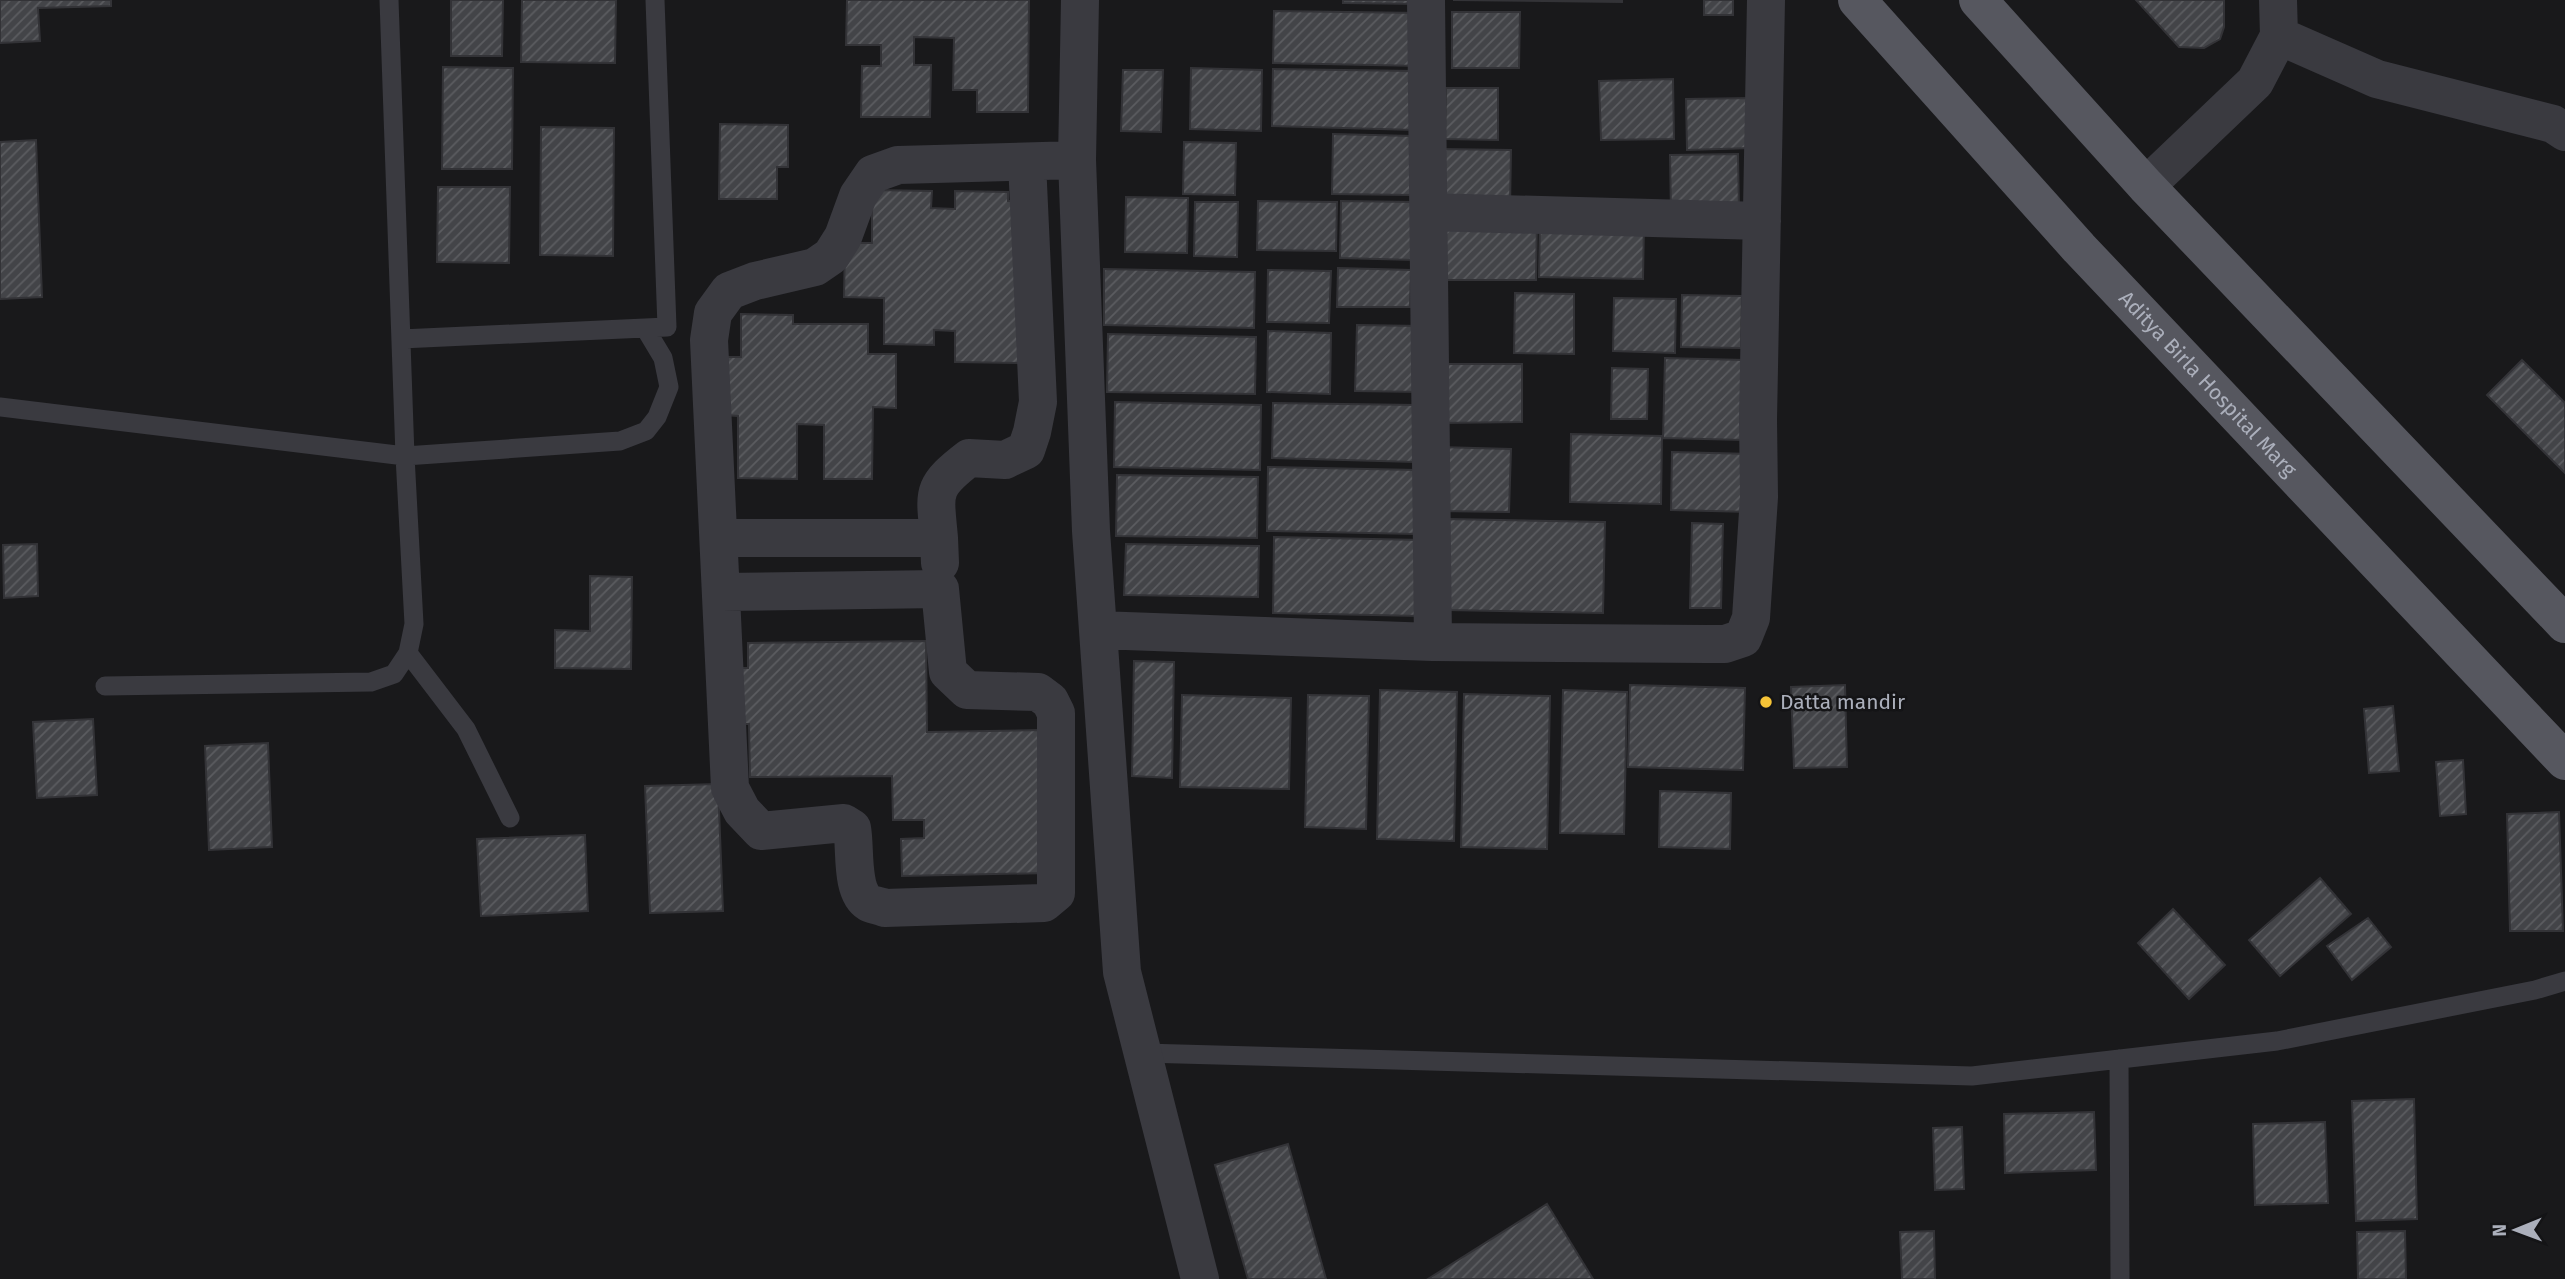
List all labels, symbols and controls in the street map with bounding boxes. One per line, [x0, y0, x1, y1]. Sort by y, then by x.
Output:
street label: Aditya Birla Hospital Marg [2113, 285, 2302, 482]
place label: Datta mandir [1780, 689, 1905, 715]
marker: Datta mandir [1758, 694, 1774, 710]
north arrow [2481, 1195, 2551, 1265]
text: N [2488, 1224, 2511, 1237]

